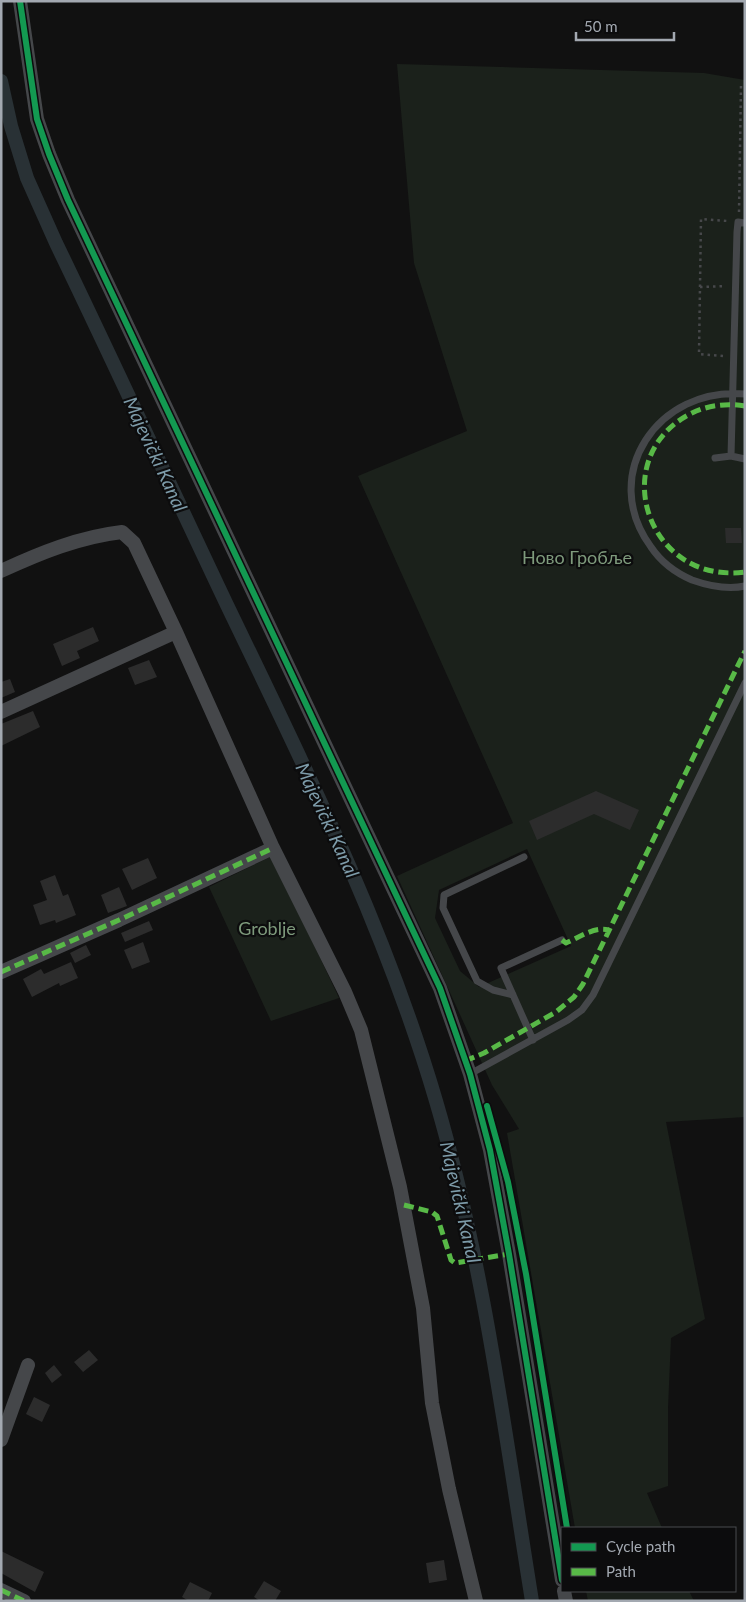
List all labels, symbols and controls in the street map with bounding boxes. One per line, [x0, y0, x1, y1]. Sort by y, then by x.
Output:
scale bar [576, 10, 674, 42]
text: 50 m [584, 17, 618, 35]
water label: Majevički Kanal [119, 393, 193, 515]
park label: Ново Гробље [522, 546, 632, 568]
water label: Majevički Kanal [291, 759, 365, 881]
park label: Groblje [238, 917, 296, 939]
water label: Majevički Kanal [436, 1139, 486, 1265]
legend [561, 1527, 736, 1592]
text: Cycle path [606, 1537, 675, 1555]
text: Path [606, 1562, 636, 1580]

